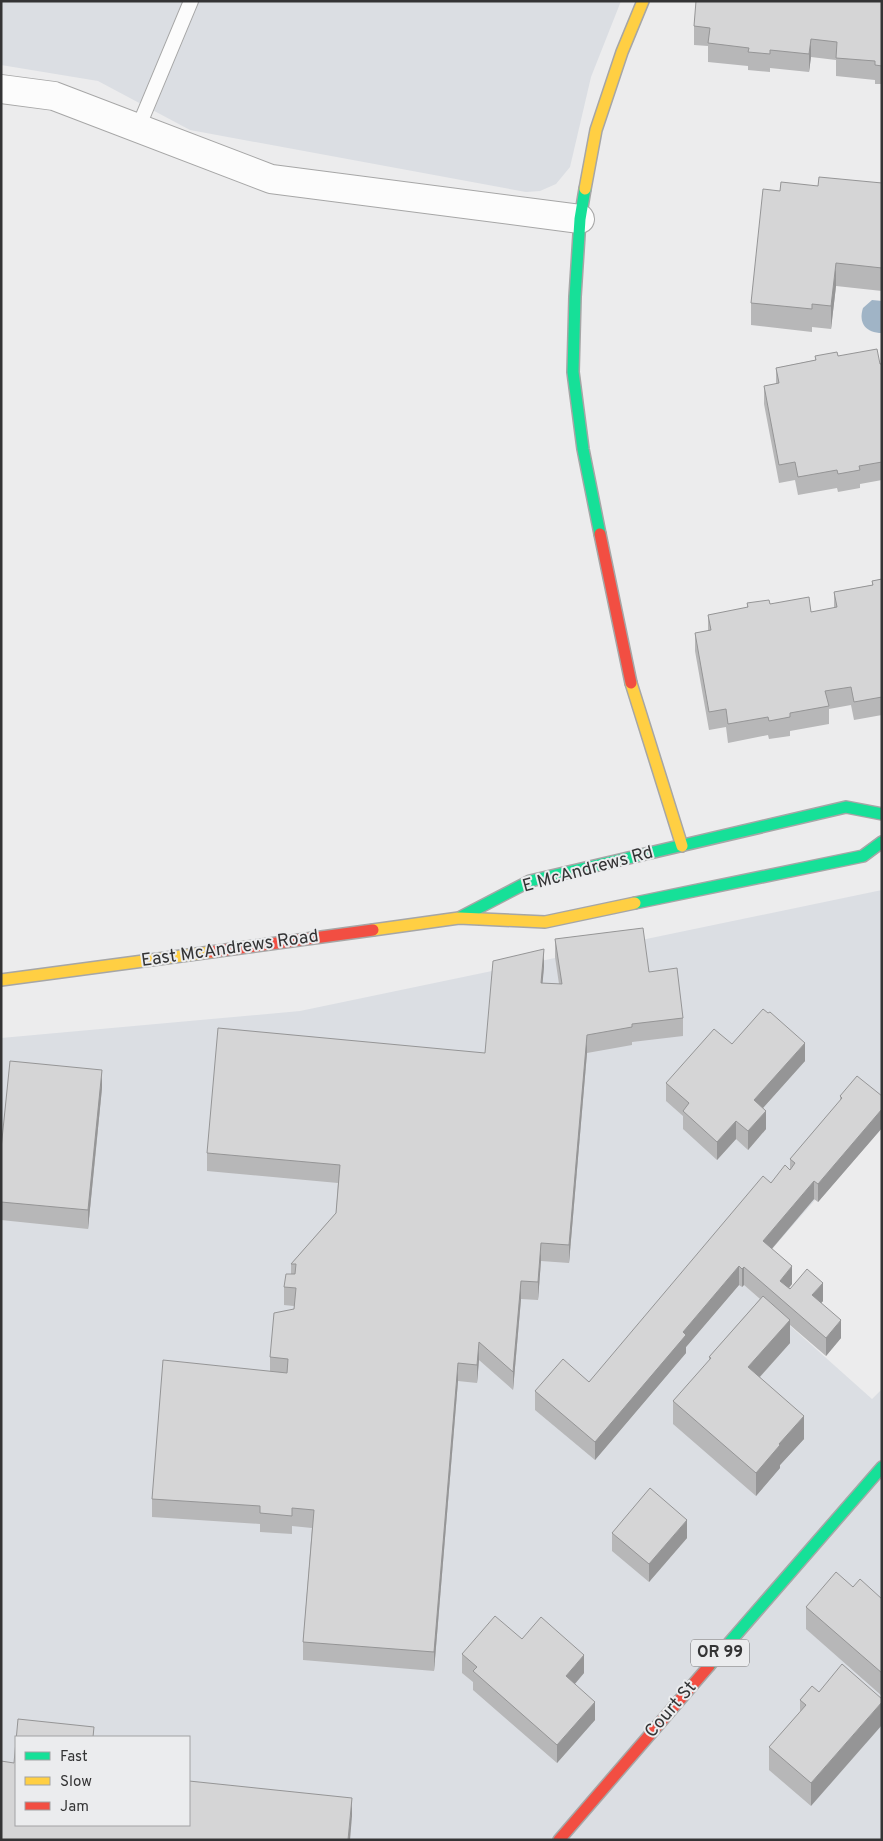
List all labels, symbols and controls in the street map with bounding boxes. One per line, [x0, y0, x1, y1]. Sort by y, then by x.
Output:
street label: E McAndrews Rd [520, 841, 656, 899]
street label: East McAndrews Road [140, 925, 320, 973]
road number: OR 99 [691, 1640, 749, 1666]
street label: Court St [640, 1677, 702, 1743]
legend [15, 1736, 190, 1826]
text: Fast [60, 1748, 88, 1767]
text: Slow [60, 1773, 92, 1792]
text: Jam [60, 1798, 89, 1817]

